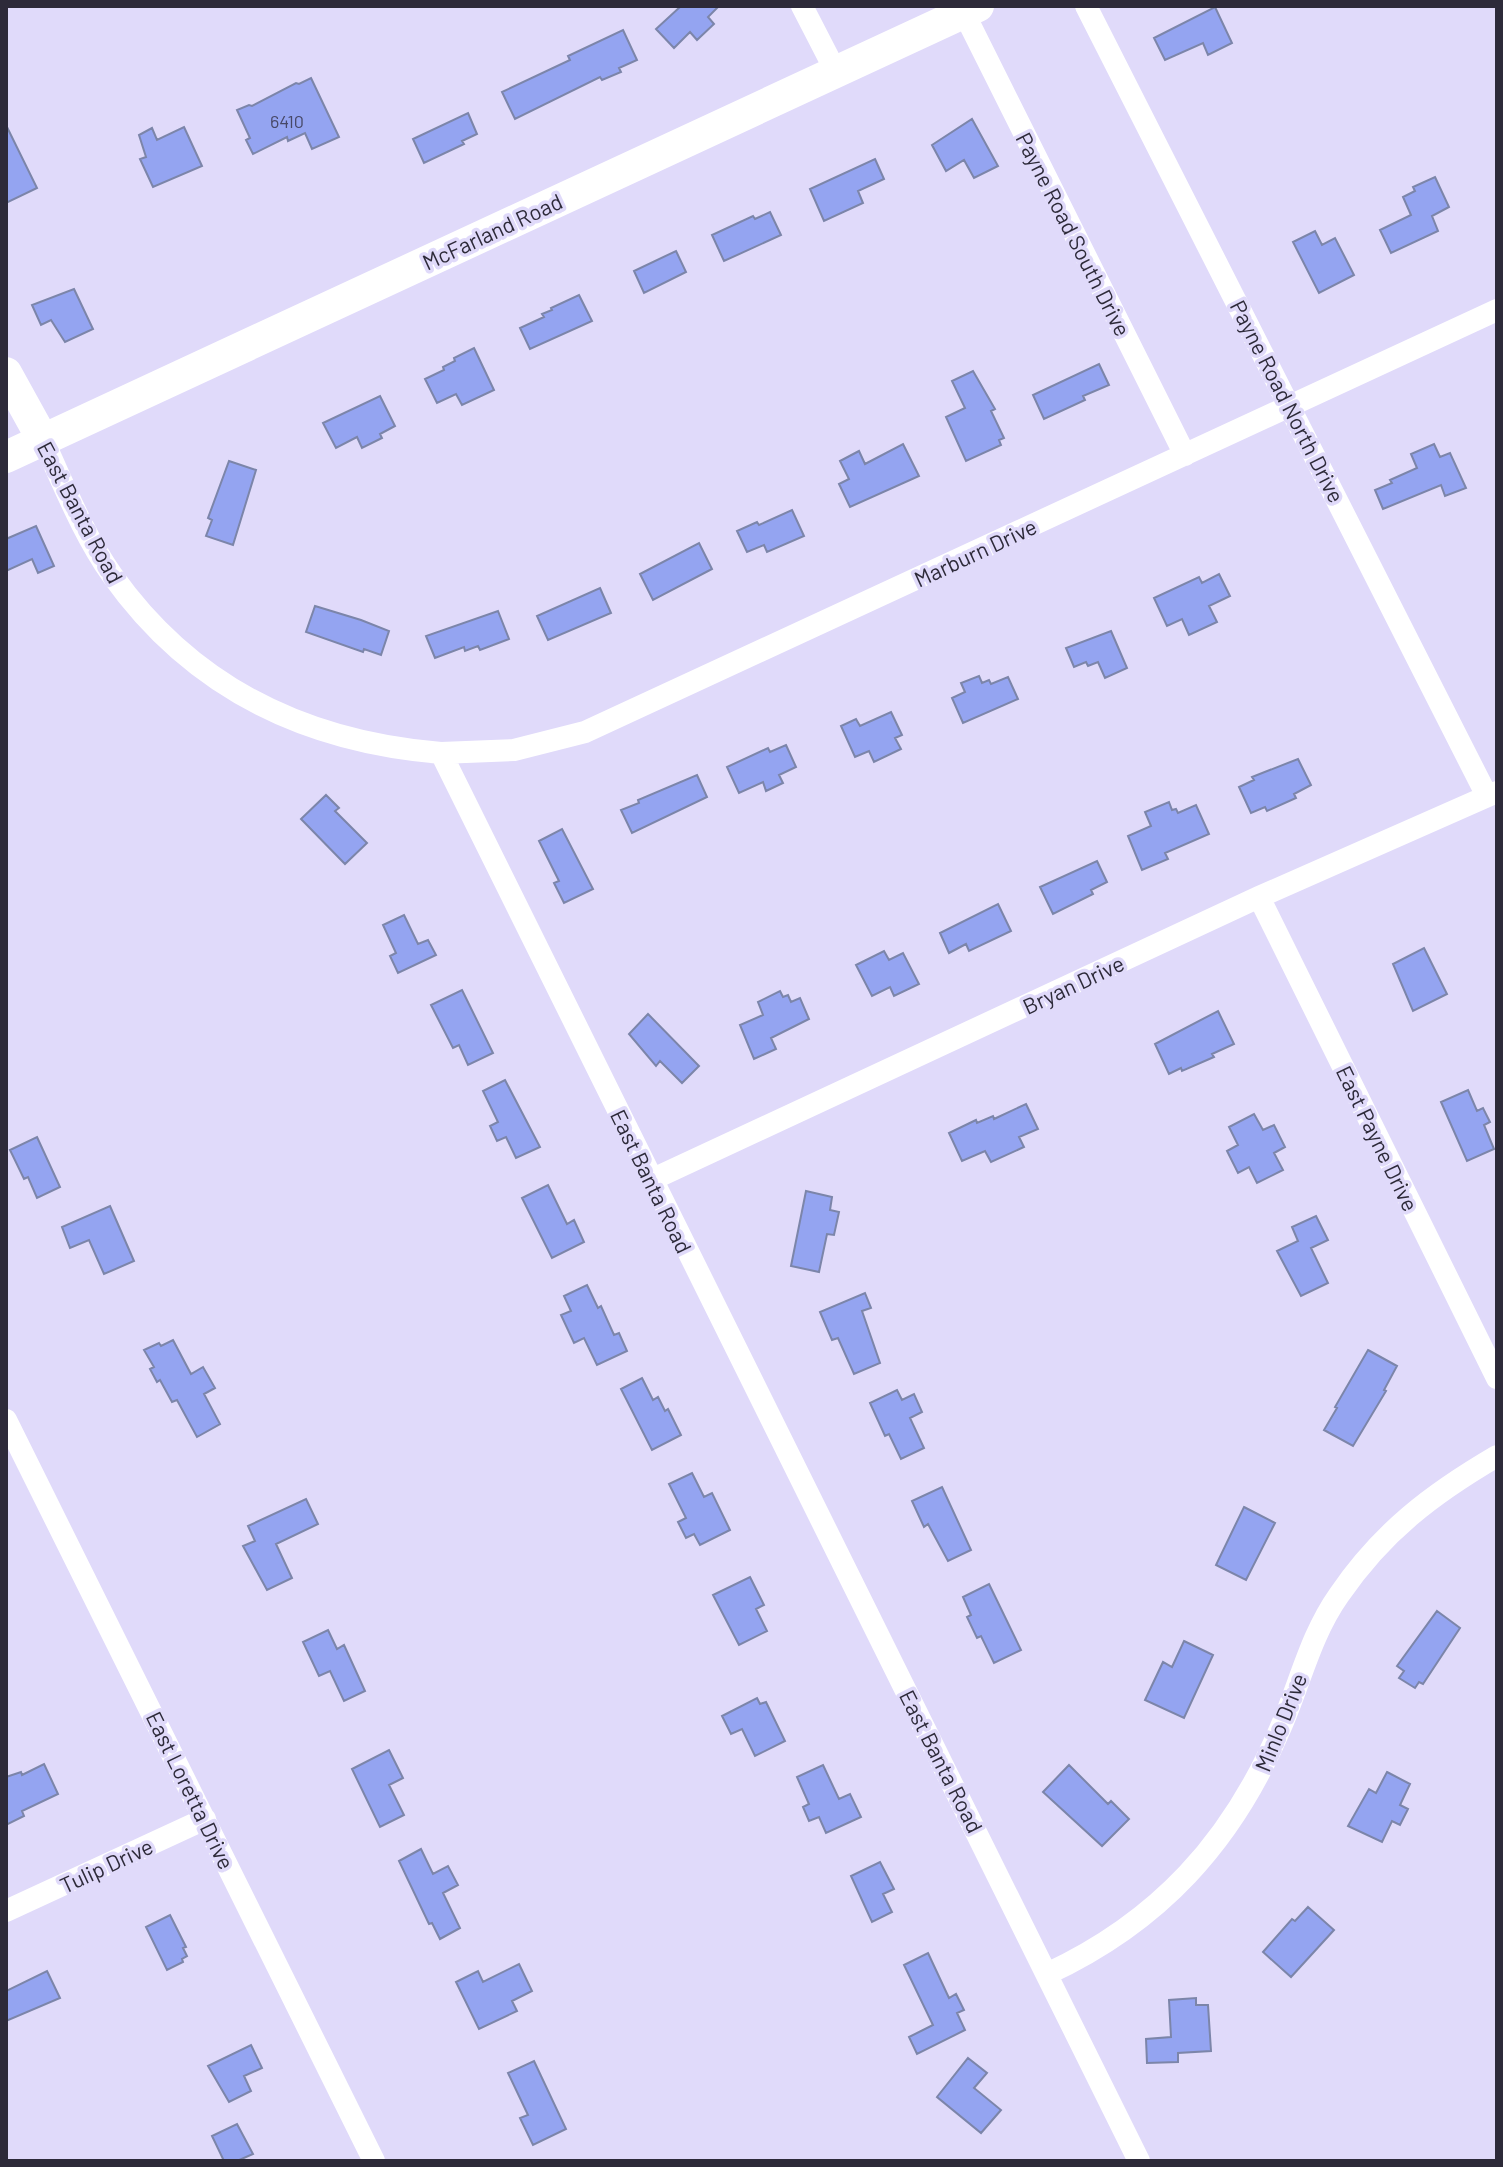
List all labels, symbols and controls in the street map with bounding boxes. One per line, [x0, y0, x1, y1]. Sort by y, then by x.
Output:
house number: 6410 [270, 110, 304, 132]
street label: Payne Road South Drive [1011, 128, 1137, 340]
street label: McFarland Road [418, 187, 566, 275]
street label: Payne Road North Drive [1226, 296, 1350, 506]
street label: East Banta Road [33, 437, 129, 587]
street label: Marburn Drive [910, 512, 1040, 592]
street label: Bryan Drive [1018, 949, 1128, 1019]
street label: East Payne Drive [1332, 1061, 1424, 1215]
street label: East Banta Road [606, 1105, 698, 1257]
street label: Minlo Drive [1249, 1669, 1311, 1775]
street label: East Banta Road [895, 1685, 989, 1837]
street label: East Loretta Drive [142, 1707, 240, 1873]
street label: Tulip Drive [55, 1832, 157, 1898]

